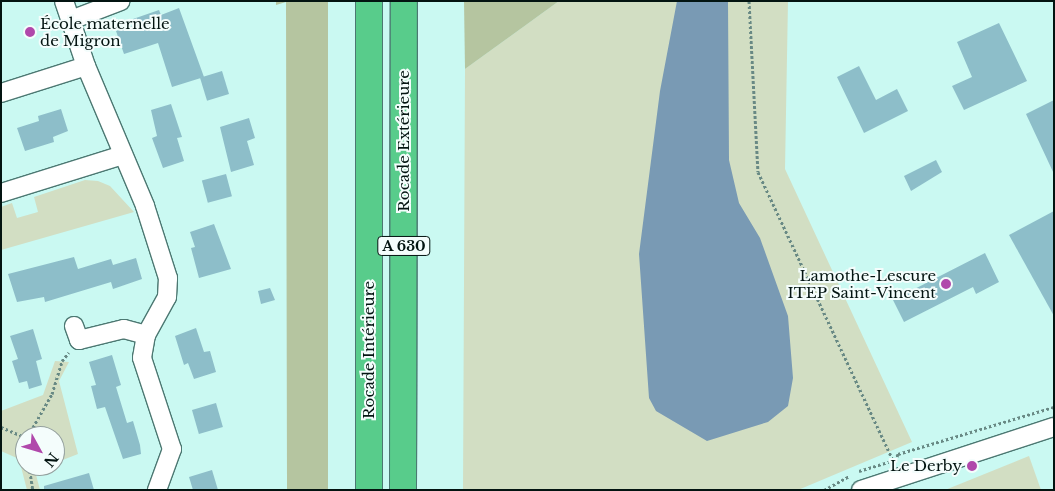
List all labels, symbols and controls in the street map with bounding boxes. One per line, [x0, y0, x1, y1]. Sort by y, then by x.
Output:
place label: École maternelle de Migron [40, 14, 170, 49]
marker: École maternelle de Migron [24, 26, 36, 38]
street label: Rocade Extérieure [395, 70, 413, 212]
road number: A 630 [376, 235, 432, 258]
place label: Lamothe-Lescure ITEP Saint-Vincent [787, 266, 936, 301]
marker: Lamothe-Lescure ITEP Saint-Vincent [940, 278, 952, 290]
street label: Rocade Intérieure [360, 281, 378, 419]
north arrow [15, 426, 65, 476]
text: N [40, 449, 62, 471]
place label: Le Derby [890, 457, 962, 475]
marker: Le Derby [966, 460, 978, 472]

